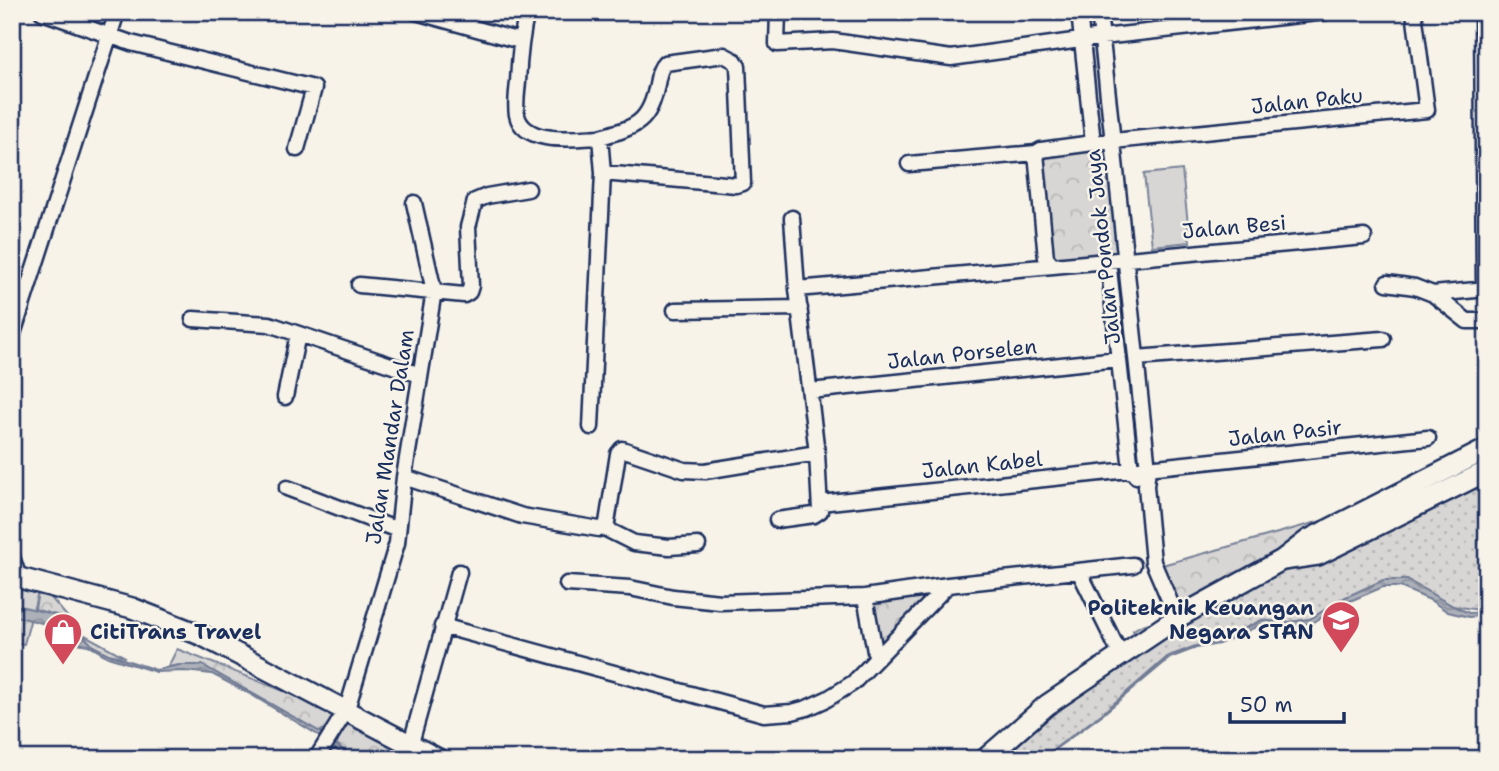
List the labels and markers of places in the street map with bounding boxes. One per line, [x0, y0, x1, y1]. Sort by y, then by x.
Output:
place label: Politeknik Keuangan Negara STAN [1087, 594, 1314, 646]
school or university icon: Politeknik Keuangan Negara STAN [1320, 599, 1362, 654]
shop icon: CitiTrans Travel [42, 611, 84, 666]
place label: CitiTrans Travel [90, 618, 261, 646]

